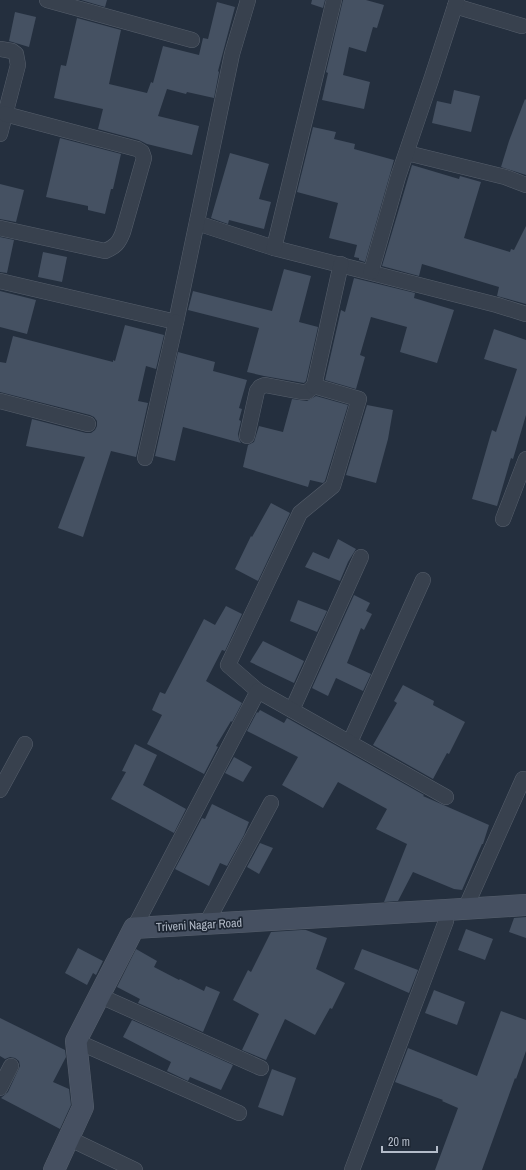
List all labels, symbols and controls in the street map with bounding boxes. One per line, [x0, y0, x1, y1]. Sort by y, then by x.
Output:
street label: Triveni Nagar Road [156, 915, 242, 935]
scale bar [382, 1128, 437, 1154]
text: 20 m [388, 1134, 410, 1150]

